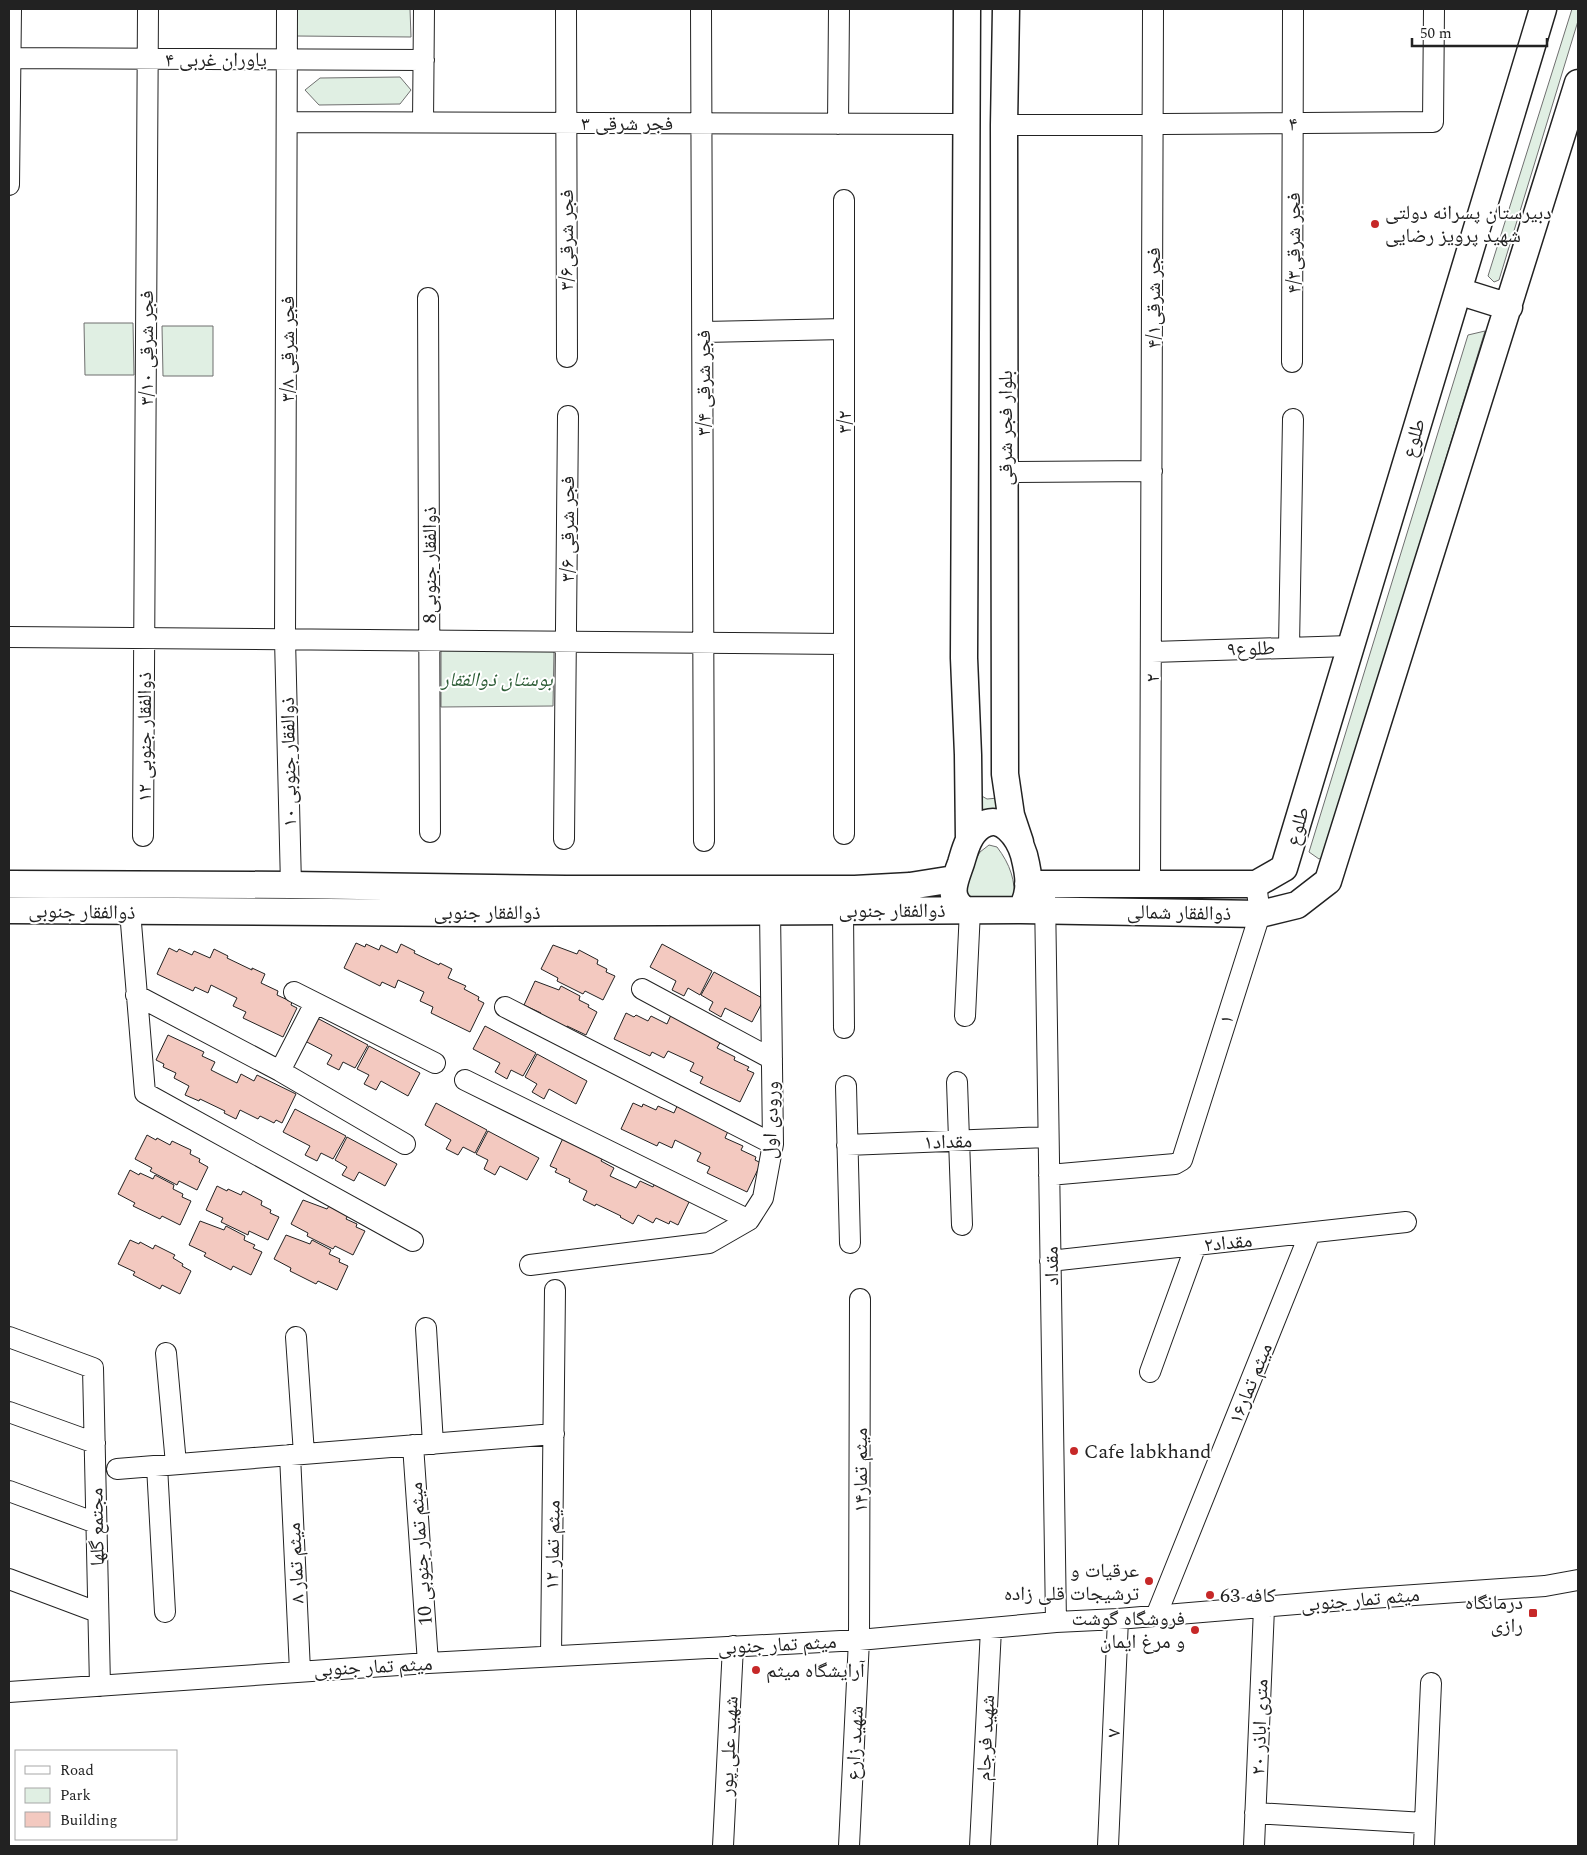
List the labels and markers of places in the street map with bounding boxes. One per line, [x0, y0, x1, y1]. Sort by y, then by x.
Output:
place label: دبیرستان پسرانه دولتی شهید پرویز رضایی [1385, 198, 1552, 251]
marker: دبیرستان پسرانه دولتی شهید پرویز رضایی [1369, 218, 1381, 230]
place label: Cafe labkhand [1084, 1437, 1211, 1467]
marker: Cafe labkhand [1068, 1445, 1080, 1457]
place label: عرقیات و ترشیجات قلی زاده [1004, 1556, 1139, 1609]
marker: عرقیات و ترشیجات قلی زاده [1143, 1575, 1155, 1587]
place label: کافه 63 [1220, 1581, 1276, 1611]
place label: درمانگاه رازی [1465, 1588, 1523, 1641]
marker: کافه 63 [1204, 1589, 1216, 1601]
place label: فروشگاه گوشت و مرغ ایمان [1071, 1604, 1185, 1657]
marker: درمانگاه رازی [1527, 1607, 1539, 1619]
marker: فروشگاه گوشت و مرغ ایمان [1189, 1624, 1201, 1636]
place label: آرایشگاه میثم [766, 1656, 866, 1686]
marker: آرایشگاه میثم [750, 1664, 762, 1676]

